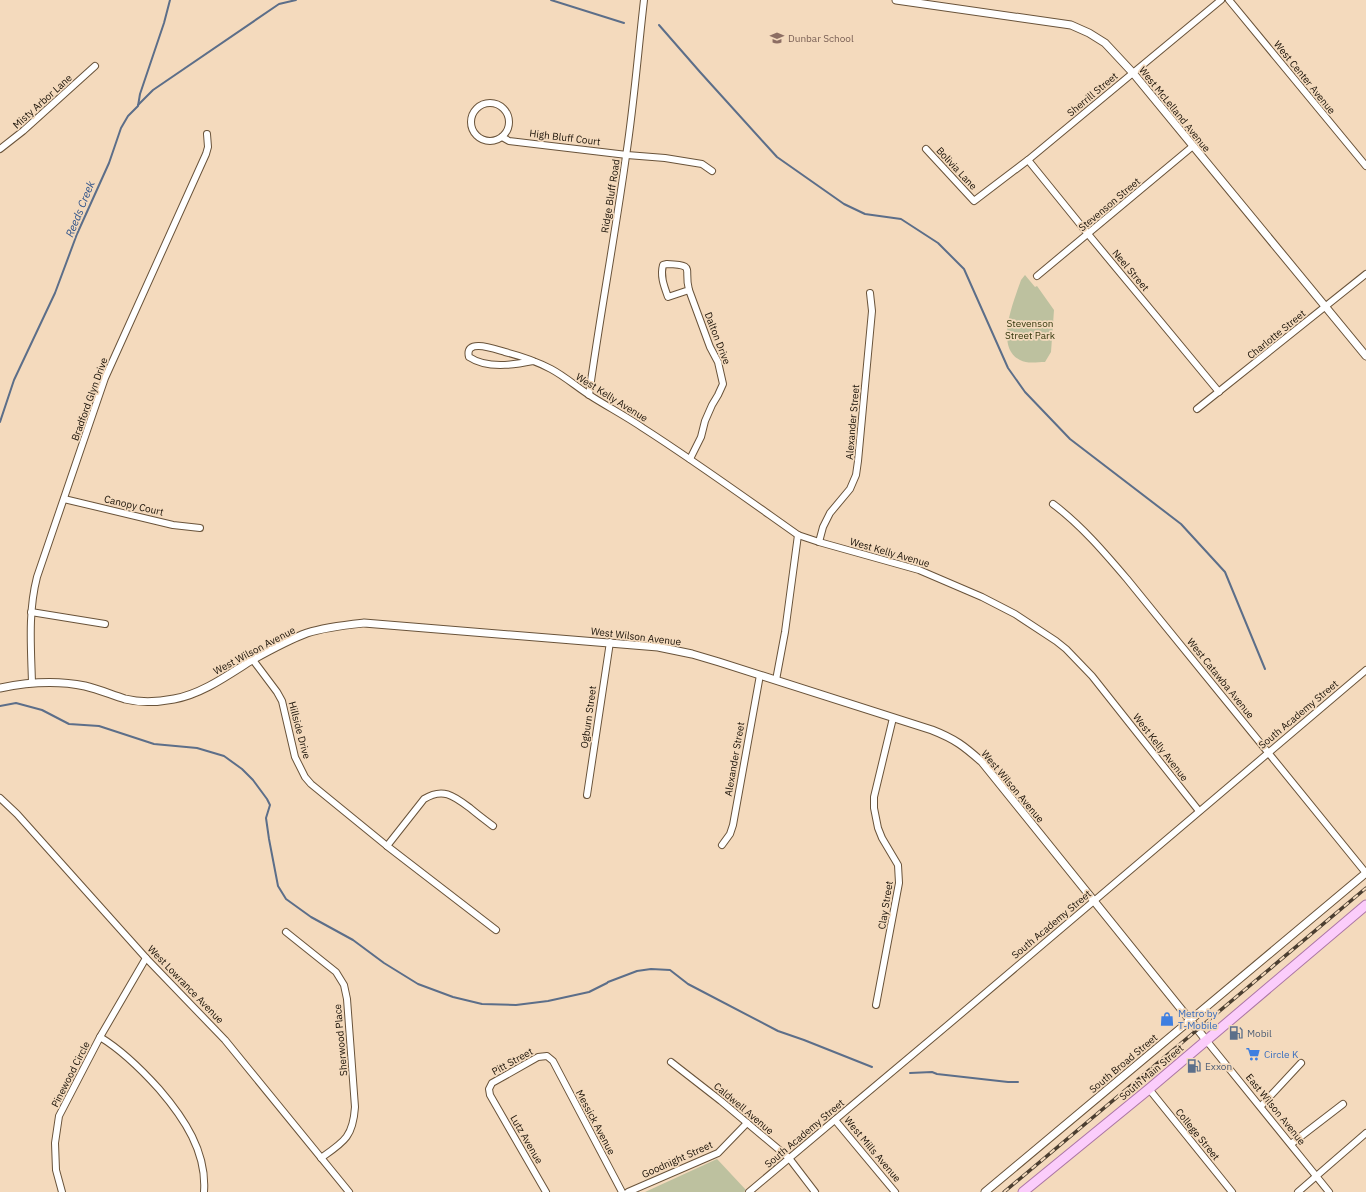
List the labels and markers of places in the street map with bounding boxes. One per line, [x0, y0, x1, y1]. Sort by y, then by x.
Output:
school or university icon: Dunbar School [769, 30, 785, 46]
place label: Dunbar School [788, 32, 854, 45]
place label: Metro by T-Mobile [1178, 1007, 1218, 1032]
shop icon: Metro by T-Mobile [1159, 1011, 1175, 1027]
fuel station icon: Mobil [1228, 1025, 1244, 1041]
place label: Mobil [1247, 1027, 1272, 1040]
supermarket icon: Circle K [1245, 1046, 1261, 1062]
place label: Circle K [1264, 1048, 1299, 1061]
fuel station icon: Exxon [1186, 1058, 1202, 1074]
place label: Exxon [1205, 1060, 1232, 1073]

